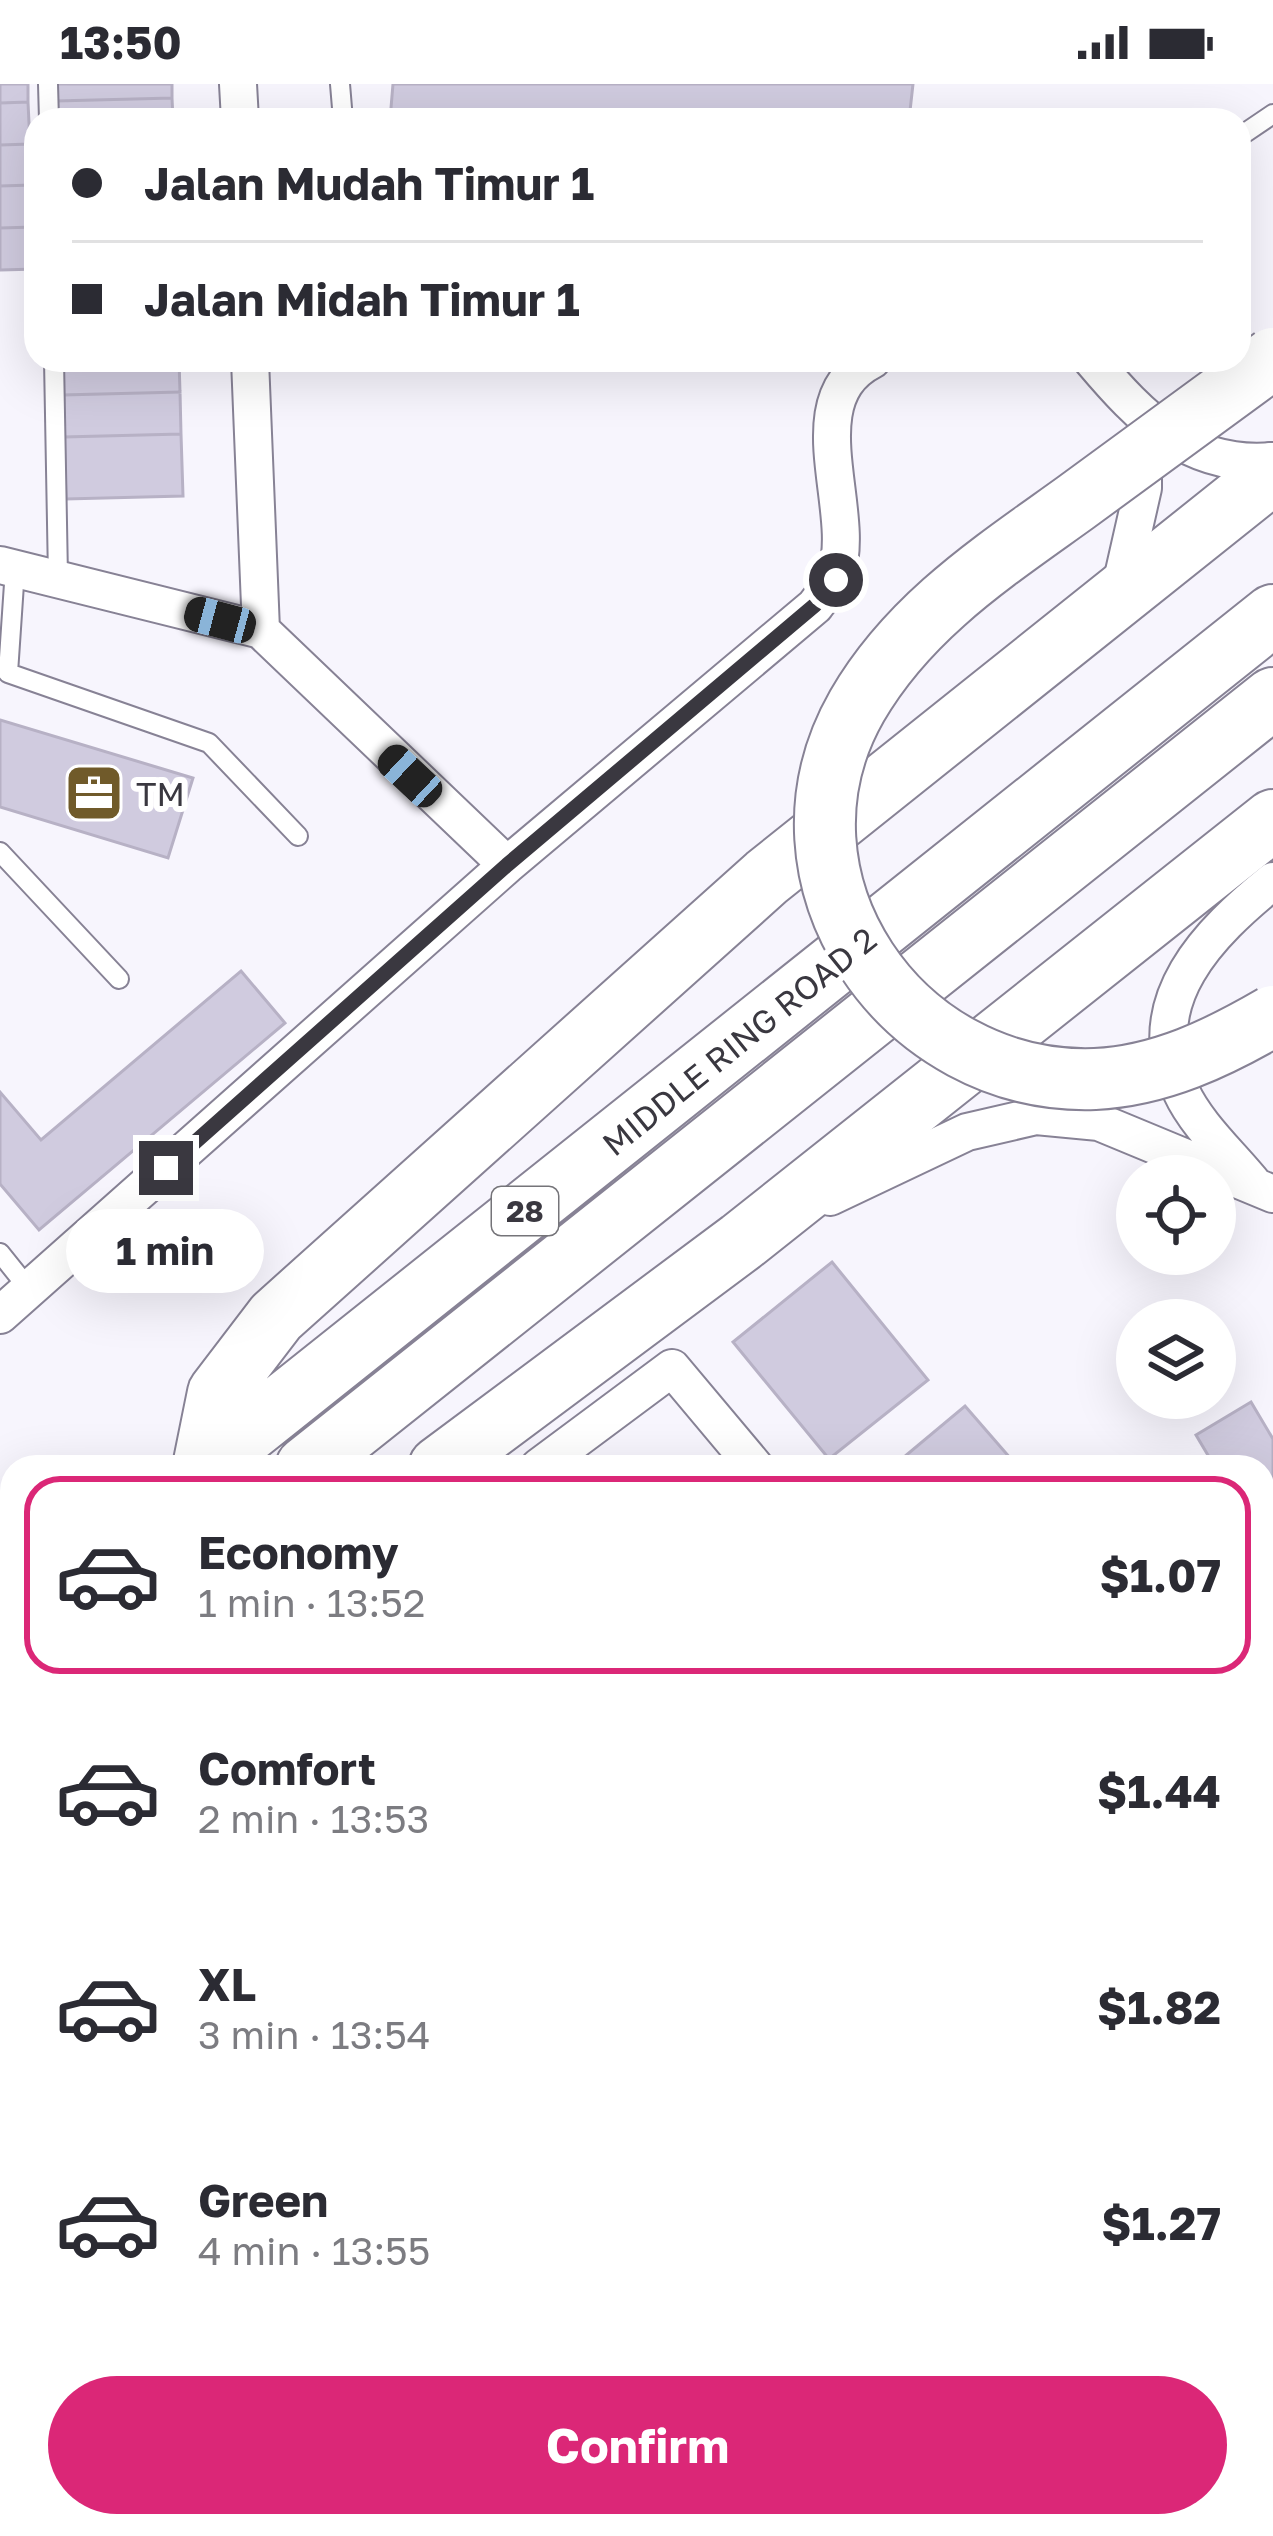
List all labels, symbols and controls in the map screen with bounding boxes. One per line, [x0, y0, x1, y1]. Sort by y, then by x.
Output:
text: 13:50 [60, 15, 182, 69]
text: Jalan Mudah Timur 1 [144, 156, 594, 210]
text: Jalan Midah Timur 1 [144, 272, 580, 326]
route start [809, 553, 863, 607]
car [181, 593, 259, 647]
car [371, 738, 449, 814]
office icon: TM [63, 762, 125, 824]
place label: TM [136, 774, 185, 813]
street label: MIDDLE RING ROAD 2 [594, 919, 884, 1163]
route end [139, 1141, 193, 1195]
map controls [1116, 1155, 1236, 1419]
button: locate [1116, 1155, 1236, 1275]
road number: 28 [492, 1187, 558, 1235]
callout: 1 min [67, 1210, 265, 1294]
text: 1 min [116, 1227, 214, 1274]
button: layers [1116, 1299, 1236, 1419]
icon: car [54, 1521, 162, 1629]
text: Economy [198, 1525, 399, 1579]
text: $1.07 [1099, 1548, 1221, 1602]
text: 1 min · 13:52 [198, 1579, 426, 1626]
icon: car [54, 1737, 162, 1845]
text: Comfort [198, 1741, 376, 1795]
text: $1.44 [1097, 1764, 1221, 1818]
text: 2 min · 13:53 [198, 1795, 429, 1842]
icon: car [54, 1953, 162, 2061]
text: XL [198, 1957, 256, 2011]
text: $1.82 [1097, 1980, 1221, 2034]
text: 3 min · 13:54 [198, 2011, 431, 2058]
icon: car [54, 2169, 162, 2277]
text: Green [198, 2173, 328, 2227]
text: $1.27 [1101, 2196, 1221, 2250]
text: 4 min · 13:55 [198, 2227, 430, 2274]
button: Confirm [48, 2376, 1227, 2514]

